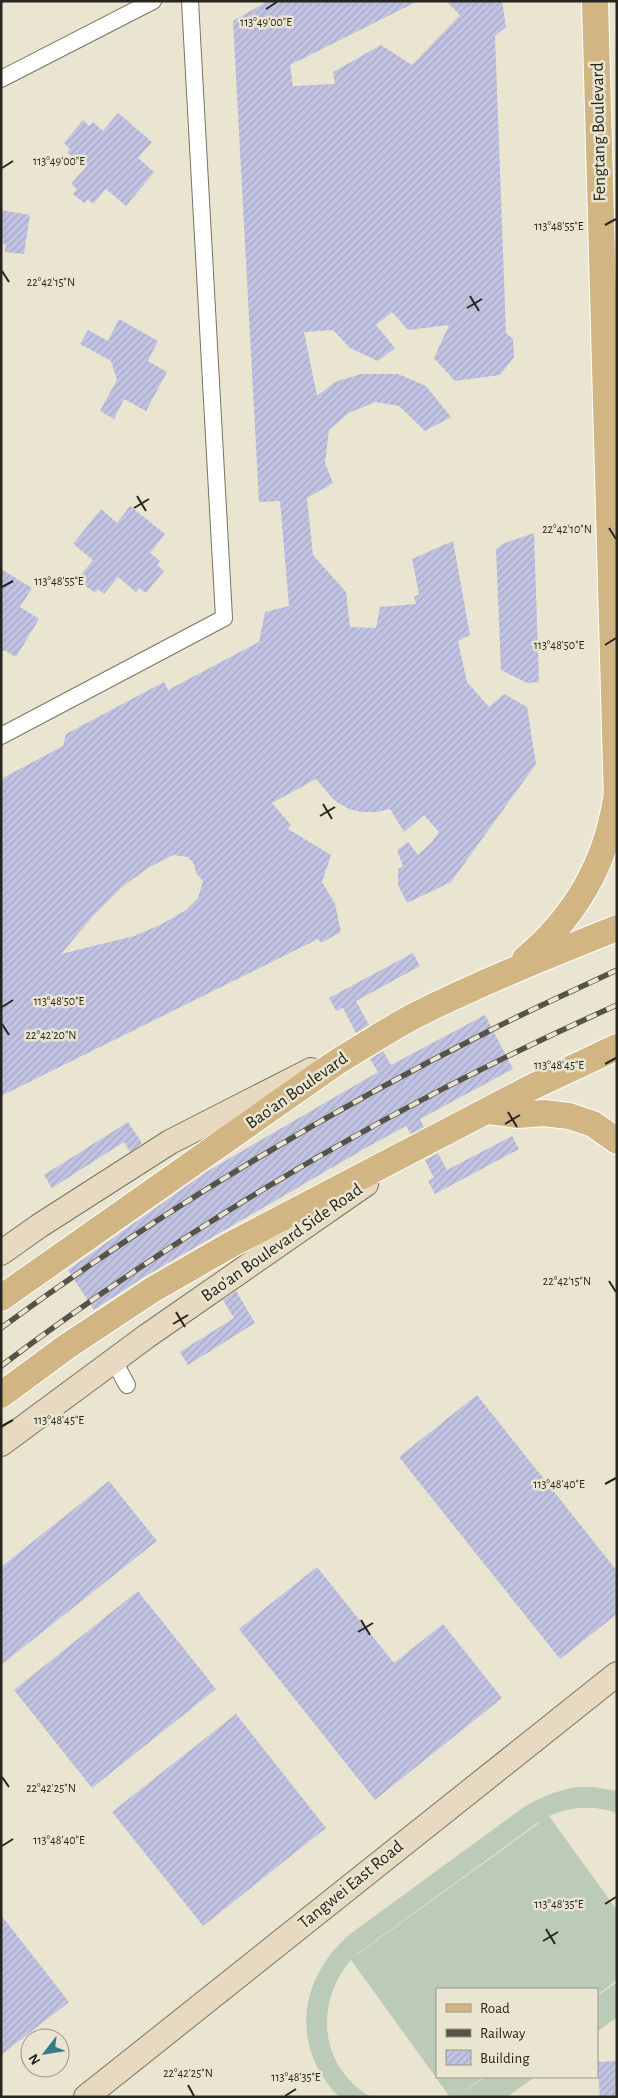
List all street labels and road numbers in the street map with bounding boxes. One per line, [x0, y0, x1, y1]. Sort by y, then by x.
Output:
street label: Fengtang Boulevard [589, 62, 609, 202]
street label: Bao'an Boulevard [243, 1049, 351, 1133]
street label: Bao'an Boulevard Side Road [198, 1181, 366, 1305]
street label: Tangwei East Road [295, 1837, 407, 1933]

